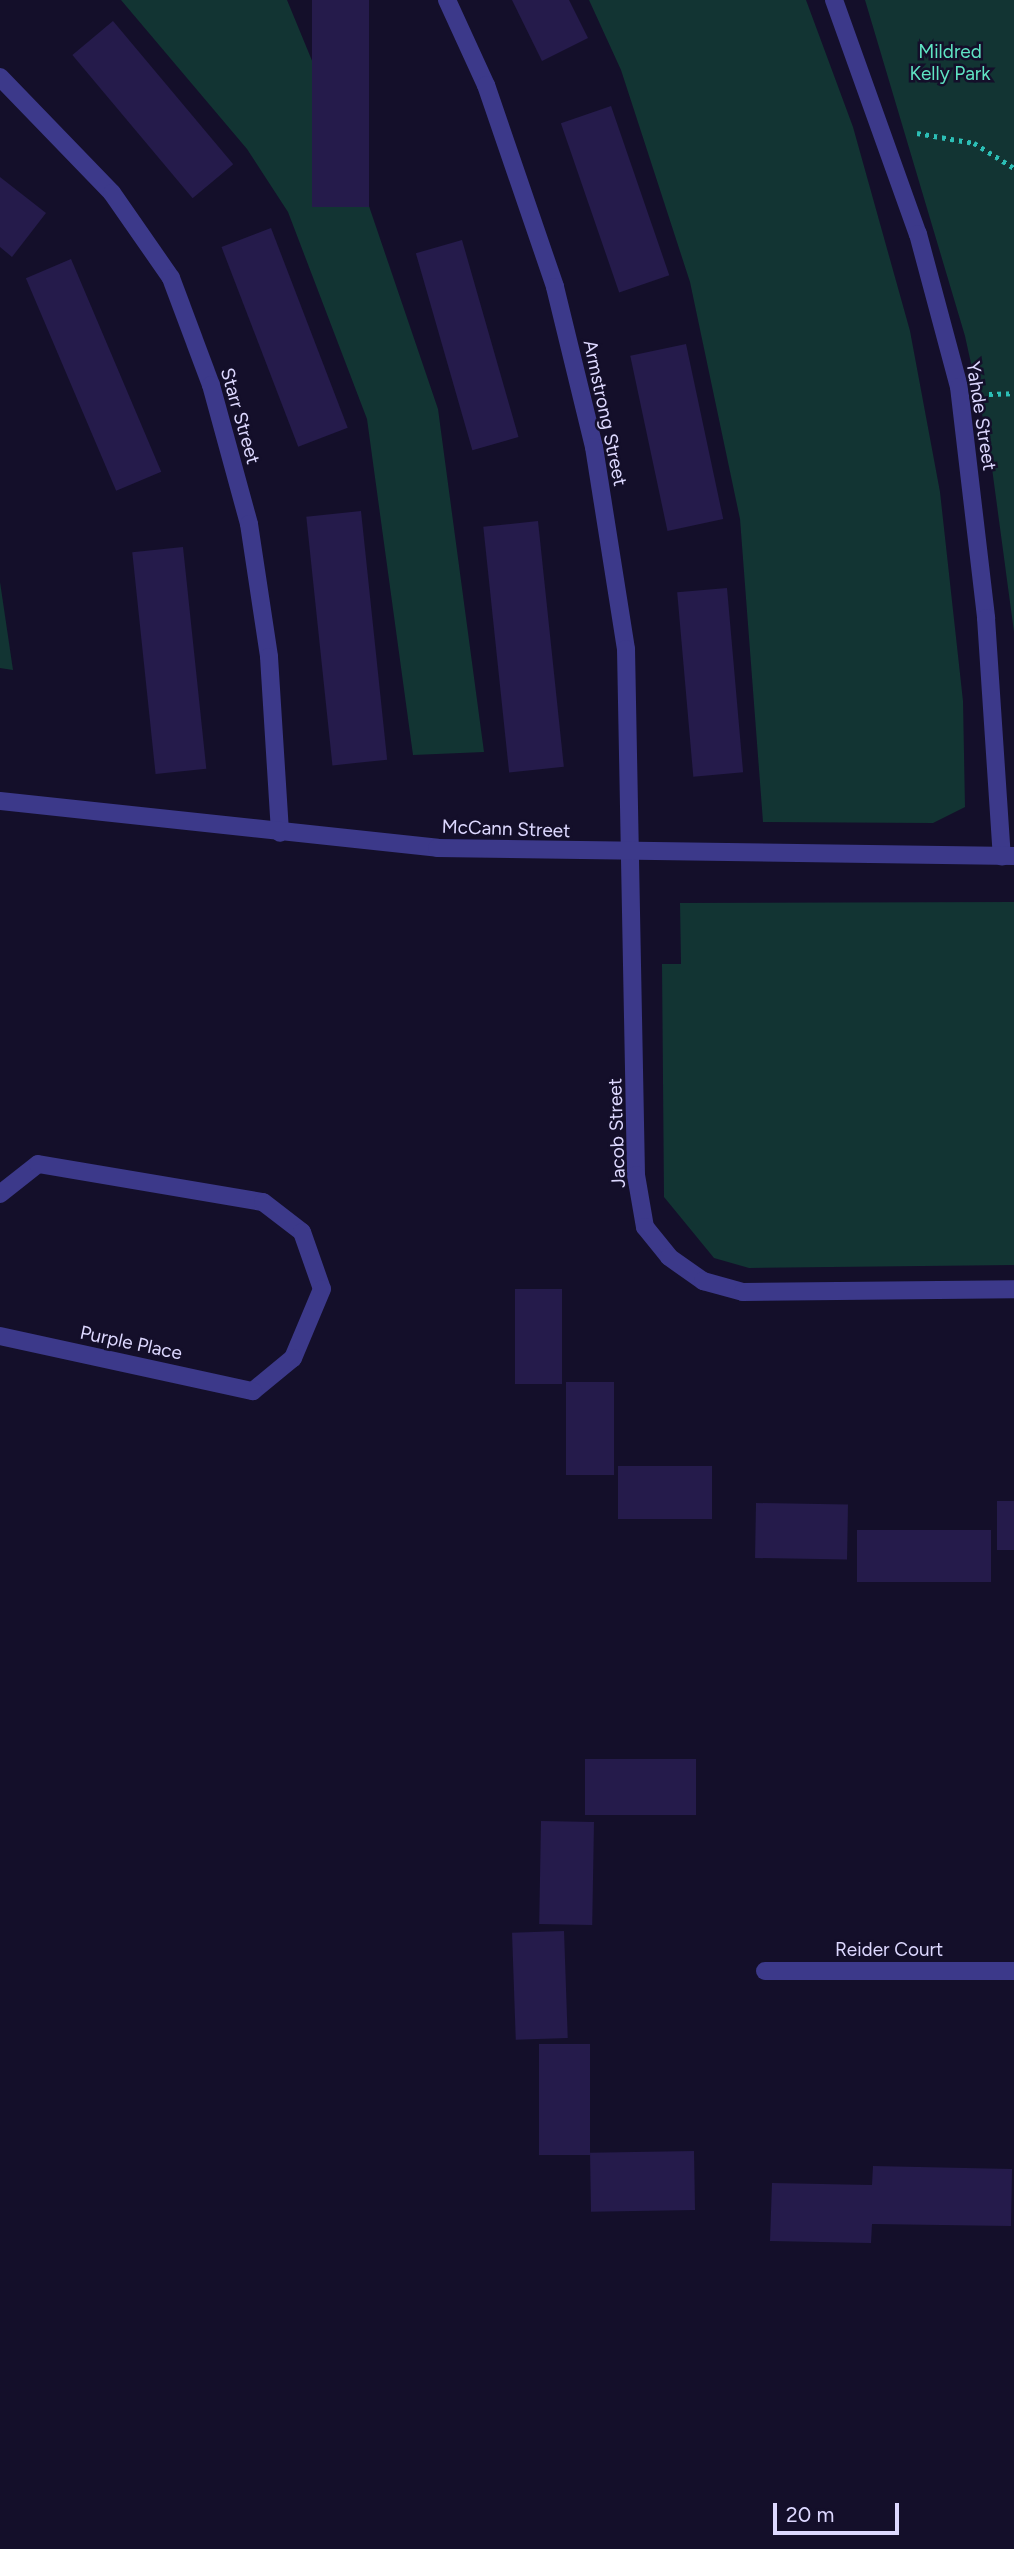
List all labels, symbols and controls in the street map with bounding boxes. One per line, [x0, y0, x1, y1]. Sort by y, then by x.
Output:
park label: Mildred Kelly Park [910, 41, 990, 85]
street label: Armstrong Street [578, 338, 632, 488]
street label: Yahde Street [961, 360, 1001, 472]
street label: Starr Street [215, 365, 265, 467]
street label: McCann Street [441, 815, 571, 843]
street label: Jacob Street [604, 1078, 630, 1188]
street label: Purple Place [78, 1321, 184, 1365]
street label: Reider Court [835, 1939, 943, 1961]
scale bar [776, 2490, 902, 2534]
text: 20 m [786, 2502, 834, 2527]

